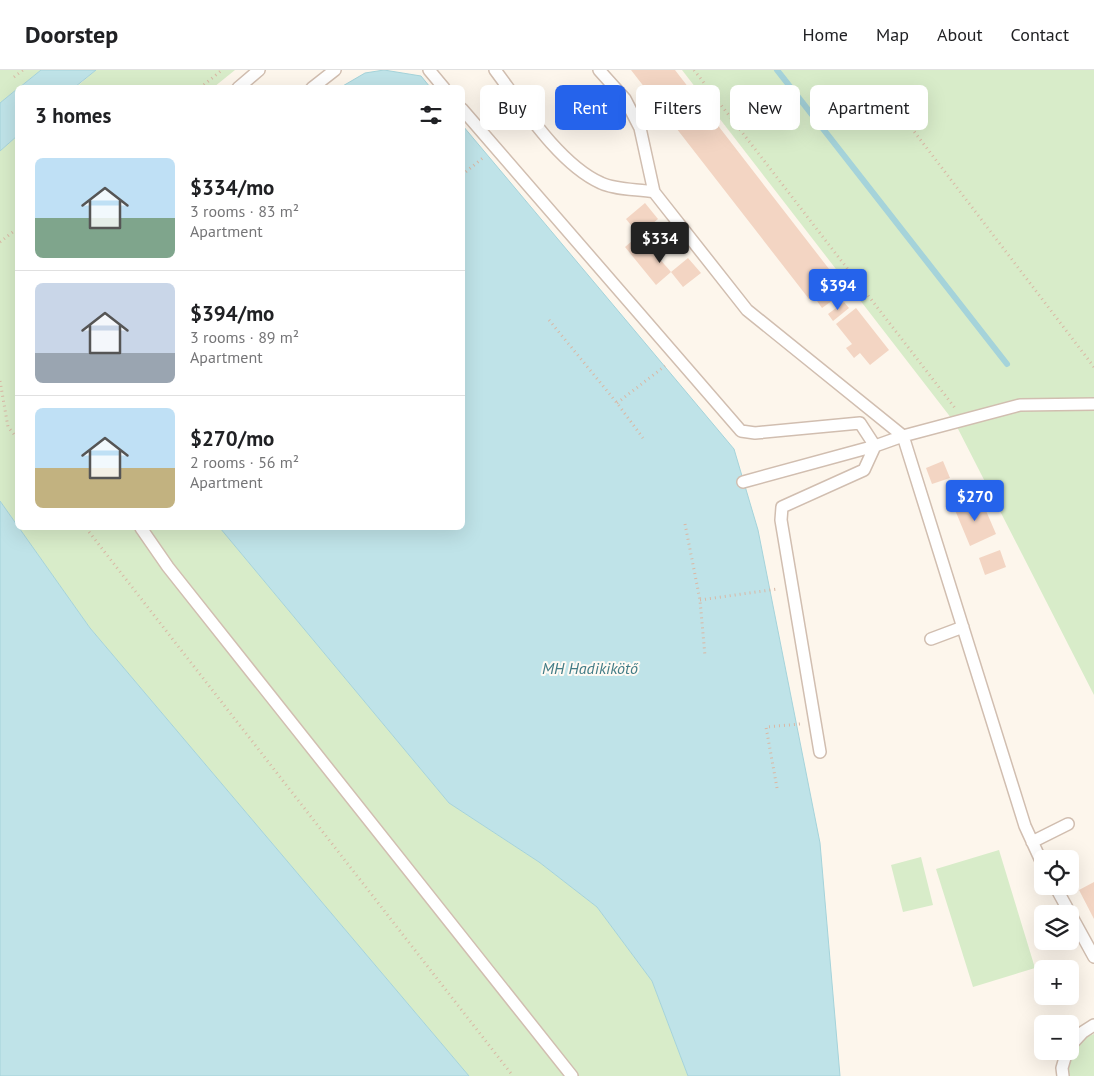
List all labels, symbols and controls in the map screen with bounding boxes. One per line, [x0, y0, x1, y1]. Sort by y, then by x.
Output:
text: Doorstep [25, 19, 118, 50]
text: Home [802, 23, 848, 46]
text: Map [876, 23, 909, 46]
text: About [937, 23, 983, 46]
text: Contact [1011, 23, 1069, 46]
chip: Buy [480, 85, 545, 130]
chip: Rent [555, 85, 626, 130]
chip: Filters [636, 85, 720, 130]
chip: New [730, 85, 800, 130]
chip: Apartment [810, 85, 928, 130]
icon: filters [417, 101, 445, 129]
text: 3 homes [35, 102, 111, 129]
text: $334/mo [190, 174, 274, 201]
icon: home [75, 178, 135, 238]
text: 3 rooms · 83 m² [190, 201, 299, 221]
text: Apartment [190, 221, 263, 241]
pin: $334 [630, 222, 690, 264]
text: $334 [642, 228, 678, 248]
pin: $394 [808, 268, 868, 311]
text: $394 [820, 275, 856, 295]
text: $394/mo [190, 300, 274, 327]
icon: home [75, 303, 135, 363]
text: 3 rooms · 89 m² [190, 327, 299, 347]
text: Apartment [190, 347, 263, 367]
text: $270/mo [190, 425, 274, 452]
icon: home [75, 428, 135, 488]
text: 2 rooms · 56 m² [190, 452, 299, 472]
text: Apartment [190, 472, 263, 492]
pin: $270 [945, 480, 1005, 522]
text: $270 [957, 486, 993, 506]
water label: MH Hadikikötő [542, 658, 639, 678]
map controls [1034, 850, 1079, 1060]
button: locate [1034, 850, 1079, 895]
button: layers [1034, 905, 1079, 950]
button: + [1034, 960, 1079, 1005]
button: − [1034, 1015, 1079, 1060]

